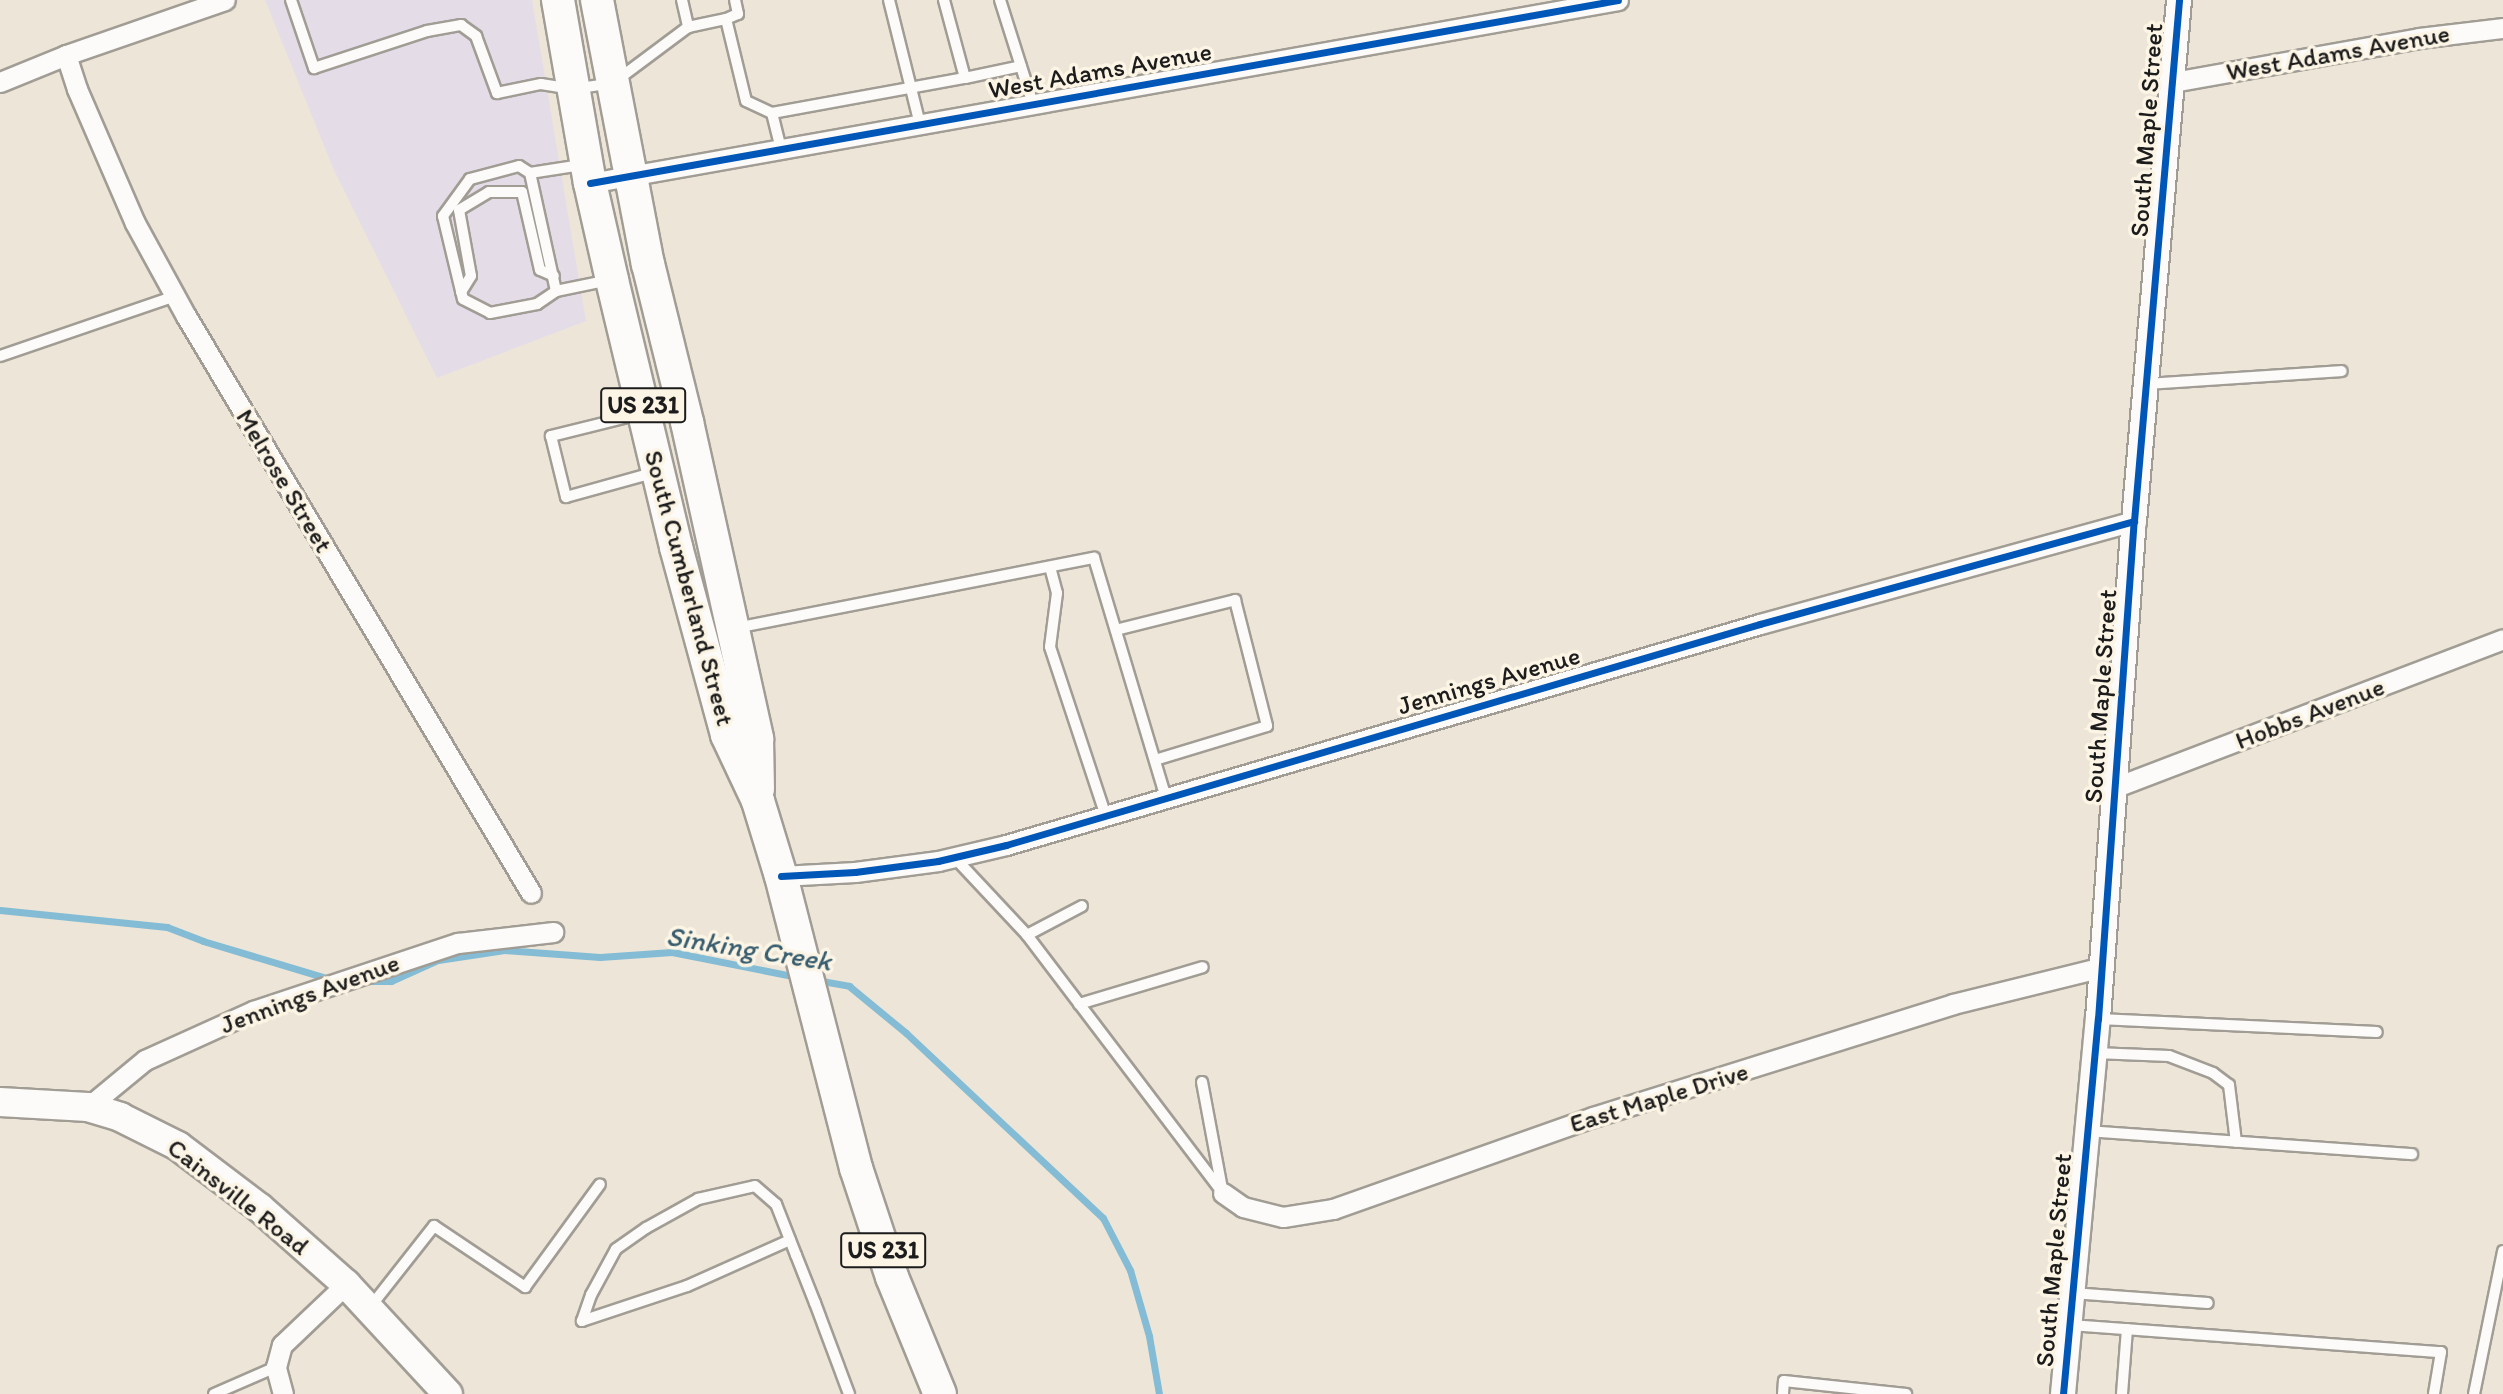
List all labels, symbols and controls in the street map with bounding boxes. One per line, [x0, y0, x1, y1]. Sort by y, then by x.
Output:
street label: West Adams Avenue [2224, 18, 2452, 88]
street label: South Maple Street [2124, 23, 2170, 237]
street label: West Adams Avenue [986, 36, 1214, 106]
road number: US 231 [599, 384, 687, 426]
street label: Melrose Street [229, 404, 339, 558]
street label: South Cumberland Street [637, 447, 741, 729]
street label: South Maple Street [2078, 589, 2124, 803]
street label: Jennings Avenue [1395, 640, 1583, 722]
street label: Hobbs Avenue [2231, 671, 2389, 757]
water label: Sinking Creek [664, 918, 834, 978]
street label: Jennings Avenue [217, 947, 403, 1041]
street label: East Maple Drive [1565, 1056, 1753, 1140]
street label: Cainsville Road [161, 1132, 315, 1262]
street label: South Maple Street [2029, 1153, 2079, 1367]
road number: US 231 [839, 1230, 927, 1270]

